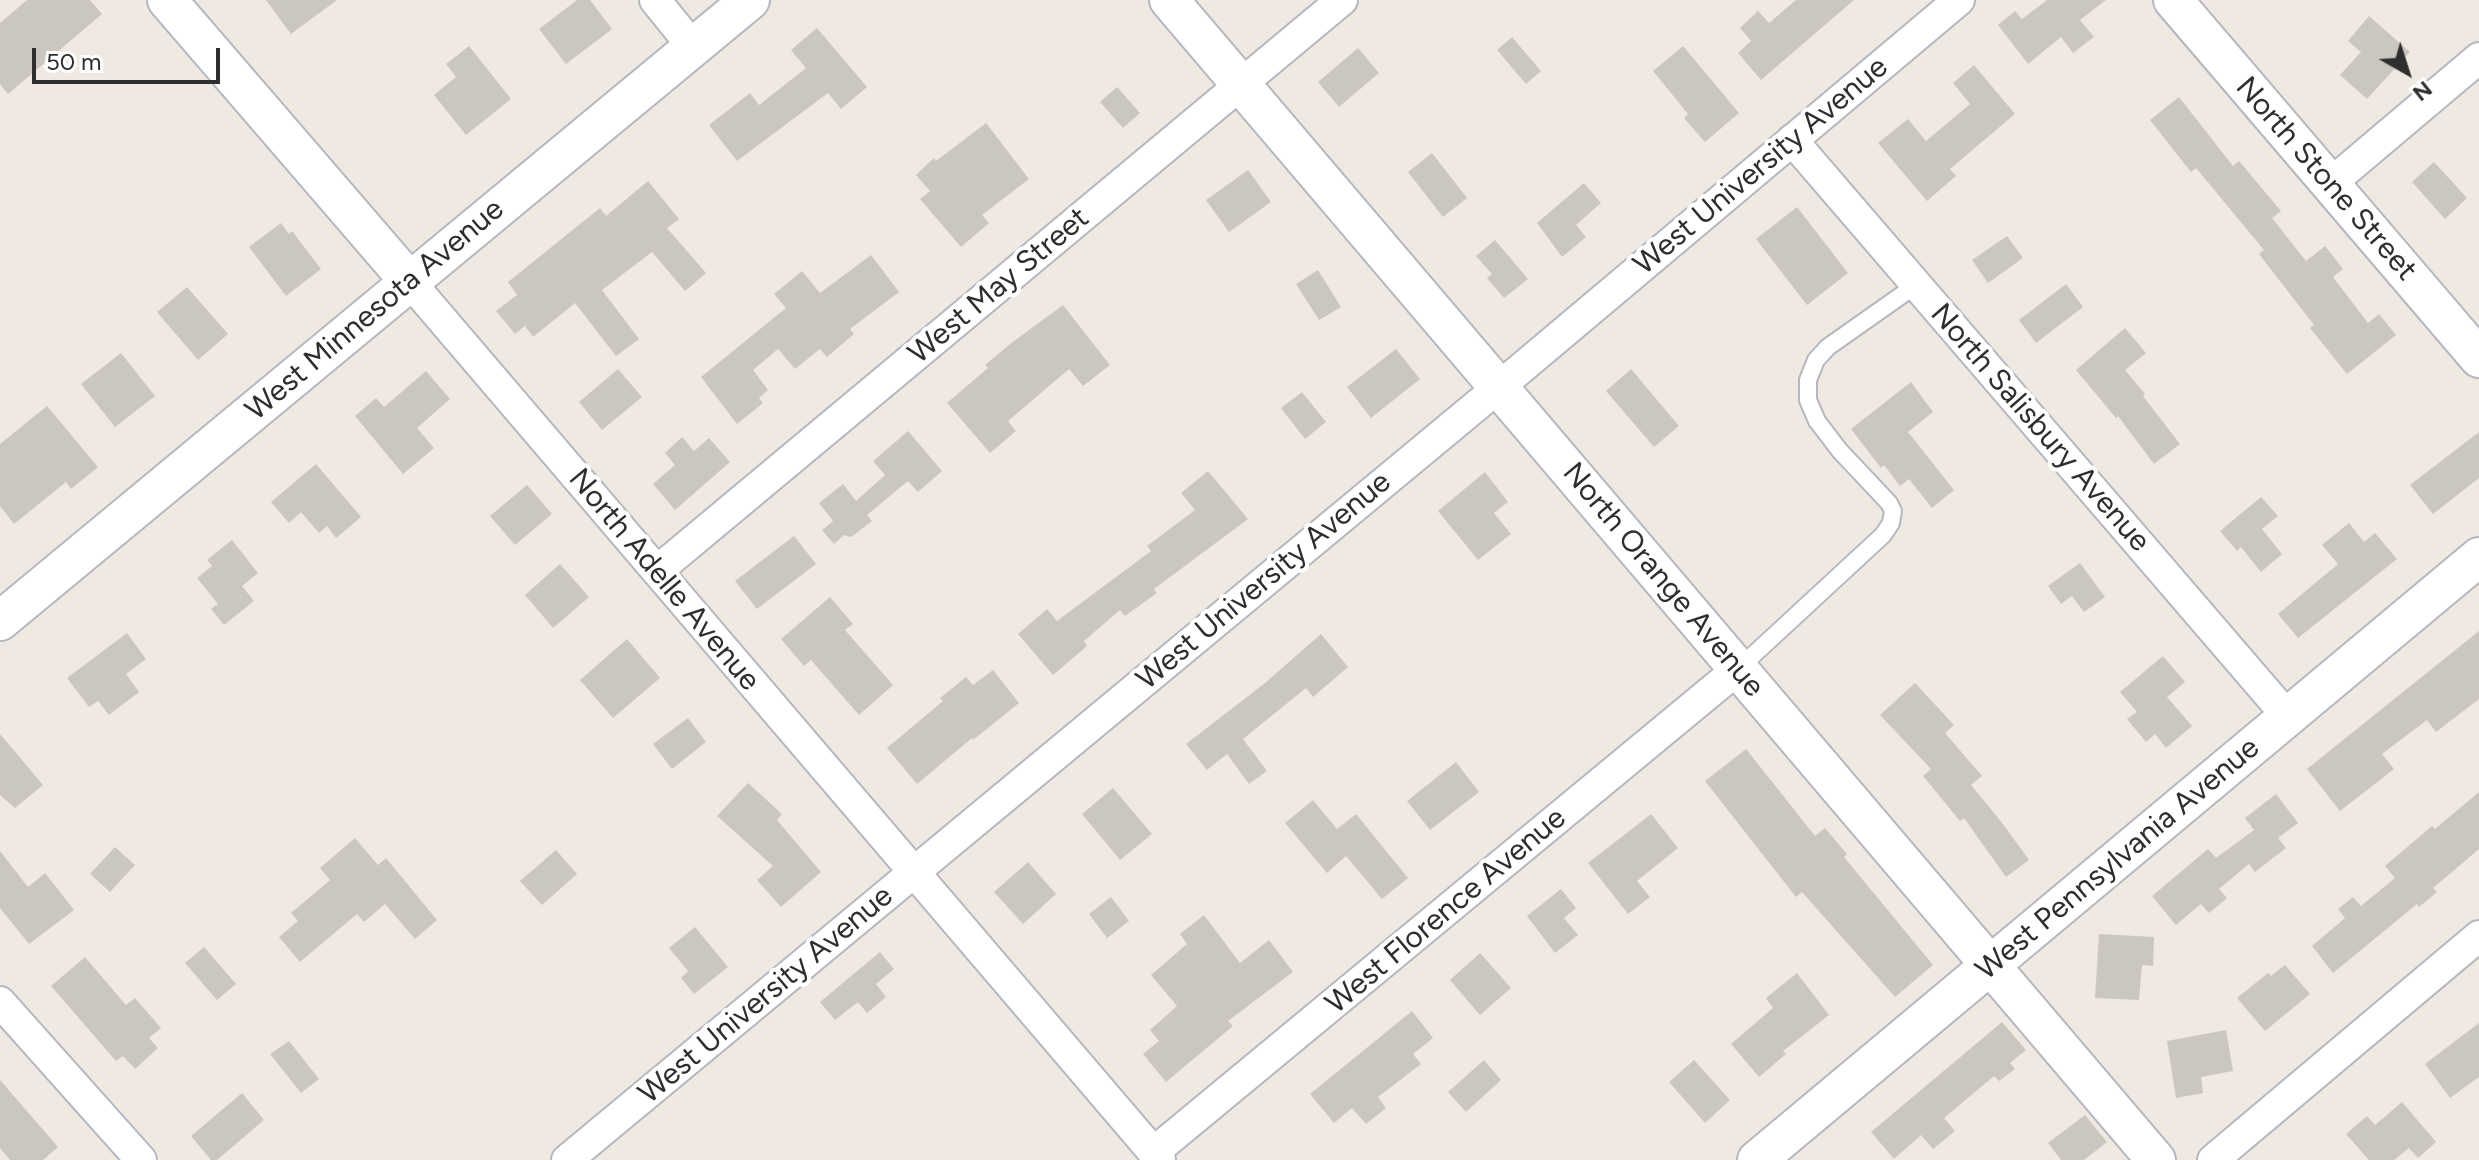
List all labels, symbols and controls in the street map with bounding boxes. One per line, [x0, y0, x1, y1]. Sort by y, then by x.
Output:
scale bar [36, 32, 224, 82]
north arrow [2367, 32, 2447, 112]
text: 50 m [46, 47, 102, 76]
street label: West University Avenue [1627, 49, 1895, 283]
street label: North Stone Street [2228, 70, 2424, 288]
street label: West Minnesota Avenue [239, 192, 511, 428]
street label: West May Street [902, 200, 1096, 372]
street label: North Salisbury Avenue [1923, 297, 2157, 559]
street label: North Orange Avenue [1555, 456, 1771, 704]
street label: North Adelle Avenue [561, 462, 767, 698]
street label: West University Avenue [1130, 464, 1398, 698]
street label: West Pennsylvania Avenue [1969, 730, 2267, 988]
street label: West Florence Avenue [1319, 800, 1573, 1022]
street label: West University Avenue [632, 878, 900, 1112]

